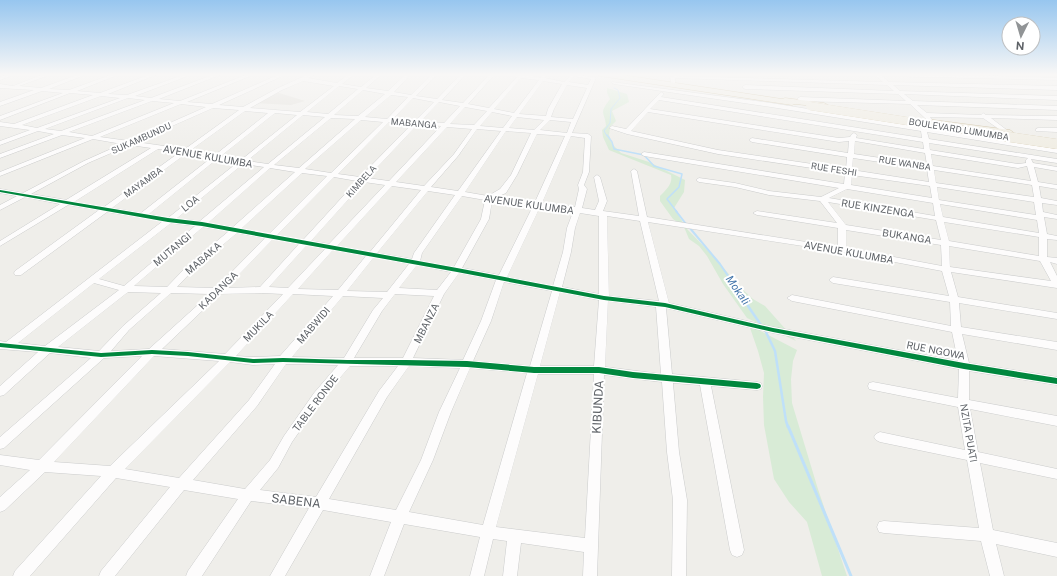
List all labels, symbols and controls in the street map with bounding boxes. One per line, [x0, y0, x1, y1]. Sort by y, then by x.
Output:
north arrow [1001, 16, 1041, 56]
text: N [1015, 40, 1025, 52]
street label: MABANGA [390, 115, 438, 131]
street label: BOULEVARD LUMUMBA [908, 116, 1011, 142]
street label: SUKAMBUNDU [109, 120, 173, 156]
street label: AVENUE KULUMBA [162, 142, 254, 170]
street label: RUE WANBA [878, 153, 933, 173]
street label: RUE FESHI [810, 160, 858, 178]
street label: KIMBELA [343, 162, 379, 200]
street label: MAYAMBA [121, 164, 165, 200]
street label: LOA [179, 192, 201, 214]
street label: AVENUE KULUMBA [483, 192, 575, 216]
street label: RUE KINZENGA [840, 196, 916, 220]
street label: BUKANGA [881, 226, 933, 246]
street label: MUTANGI [151, 230, 193, 268]
street label: AVENUE KULUMBA [803, 238, 895, 266]
street label: MABAKA [183, 239, 223, 277]
street label: KADANGA [196, 268, 240, 312]
water label: Mokali [724, 273, 753, 307]
street label: MBANZA [411, 301, 441, 345]
street label: MABWIDI [294, 304, 332, 346]
street label: MUKILA [240, 308, 276, 344]
street label: RUE NGOWA [906, 338, 966, 362]
street label: TABLE RONDE [290, 372, 340, 434]
street label: KIBUNDA [590, 379, 606, 434]
street label: NZITA PUATI [958, 403, 980, 463]
street label: SABENA [271, 491, 322, 511]

